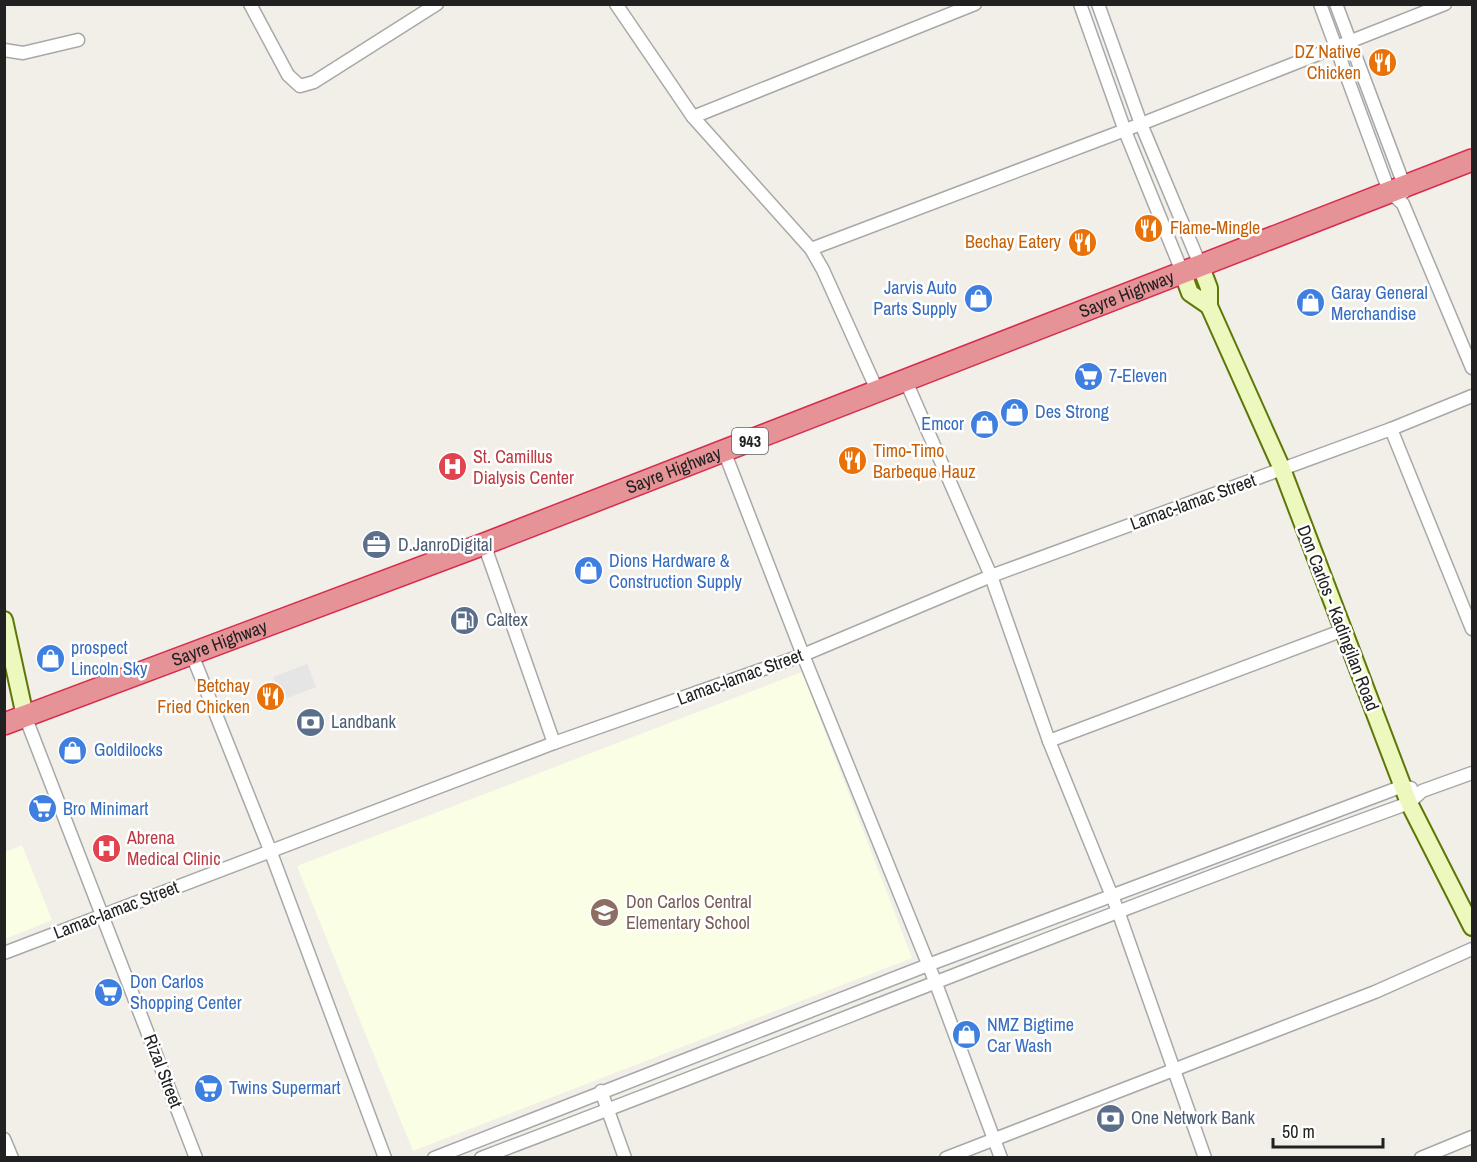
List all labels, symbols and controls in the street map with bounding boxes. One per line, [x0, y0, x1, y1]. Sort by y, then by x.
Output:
place label: DZ Native Chicken [1295, 39, 1361, 85]
restaurant icon: DZ Native Chicken [1366, 46, 1398, 78]
restaurant icon: Flame-Mingle [1133, 212, 1165, 244]
place label: Flame-Mingle [1170, 215, 1260, 240]
restaurant icon: Bechay Eatery [1066, 226, 1098, 258]
place label: Bechay Eatery [965, 229, 1062, 254]
street label: Sayre Highway [1075, 264, 1178, 324]
place label: Jarvis Auto Parts Supply [873, 275, 958, 321]
place label: Garay General Merchandise [1331, 280, 1428, 326]
shop icon: Jarvis Auto Parts Supply [962, 282, 994, 314]
shop icon: Garay General Merchandise [1294, 287, 1326, 319]
supermarket icon: 7-Eleven [1072, 360, 1104, 392]
place label: 7-Eleven [1109, 363, 1167, 388]
shop icon: Des Strong [998, 396, 1030, 428]
place label: Des Strong [1035, 399, 1110, 424]
shop icon: Emcor [969, 408, 1001, 440]
place label: Emcor [921, 411, 964, 436]
road number: 943 [732, 428, 768, 454]
place label: Timo-Timo Barbeque Hauz [873, 438, 976, 484]
street label: Sayre Highway [622, 440, 725, 500]
place label: St. Camillus Dialysis Center [473, 444, 574, 490]
restaurant icon: Timo-Timo Barbeque Hauz [836, 445, 868, 477]
hospital icon: St. Camillus Dialysis Center [436, 451, 468, 483]
street label: Lamac-lamac Street [1126, 467, 1259, 536]
street label: Don Carlos - Kadingilan Road [1292, 521, 1385, 714]
office icon: D.JanroDigital [361, 529, 393, 561]
place label: D.JanroDigital [398, 532, 492, 557]
place label: Dions Hardware & Construction Supply [609, 548, 743, 594]
shop icon: Dions Hardware & Construction Supply [572, 555, 604, 587]
fuel station icon: Caltex [449, 604, 481, 636]
place label: Caltex [486, 607, 528, 632]
street label: Sayre Highway [168, 613, 271, 672]
place label: prospect Lincoln Sky [71, 635, 148, 681]
shop icon: prospect Lincoln Sky [34, 642, 66, 674]
street label: Lamac-lamac Street [673, 642, 806, 711]
place label: Betchay Fried Chicken [157, 673, 251, 719]
restaurant icon: Betchay Fried Chicken [255, 680, 287, 712]
bank icon: Landbank [294, 706, 326, 738]
place label: Landbank [331, 709, 396, 734]
shop icon: Goldilocks [57, 734, 89, 766]
place label: Goldilocks [94, 737, 163, 762]
supermarket icon: Bro Minimart [26, 793, 58, 825]
place label: Bro Minimart [63, 796, 148, 821]
place label: Abrena Medical Clinic [126, 825, 221, 871]
hospital icon: Abrena Medical Clinic [90, 832, 122, 864]
street label: Lamac-lamac Street [50, 874, 182, 945]
place label: Don Carlos Central Elementary School [626, 889, 752, 935]
school or university icon: Don Carlos Central Elementary School [589, 896, 621, 928]
place label: Don Carlos Shopping Center [130, 969, 242, 1015]
supermarket icon: Don Carlos Shopping Center [93, 976, 125, 1008]
place label: NMZ Bigtime Car Wash [987, 1012, 1074, 1058]
shop icon: NMZ Bigtime Car Wash [950, 1019, 982, 1051]
street label: Rizal Street [138, 1030, 189, 1111]
supermarket icon: Twins Supermart [192, 1072, 224, 1104]
place label: Twins Supermart [229, 1075, 341, 1100]
bank icon: One Network Bank [1094, 1102, 1126, 1134]
place label: One Network Bank [1131, 1105, 1255, 1130]
scale bar [1273, 1111, 1382, 1149]
text: 50 m [1282, 1119, 1315, 1144]

